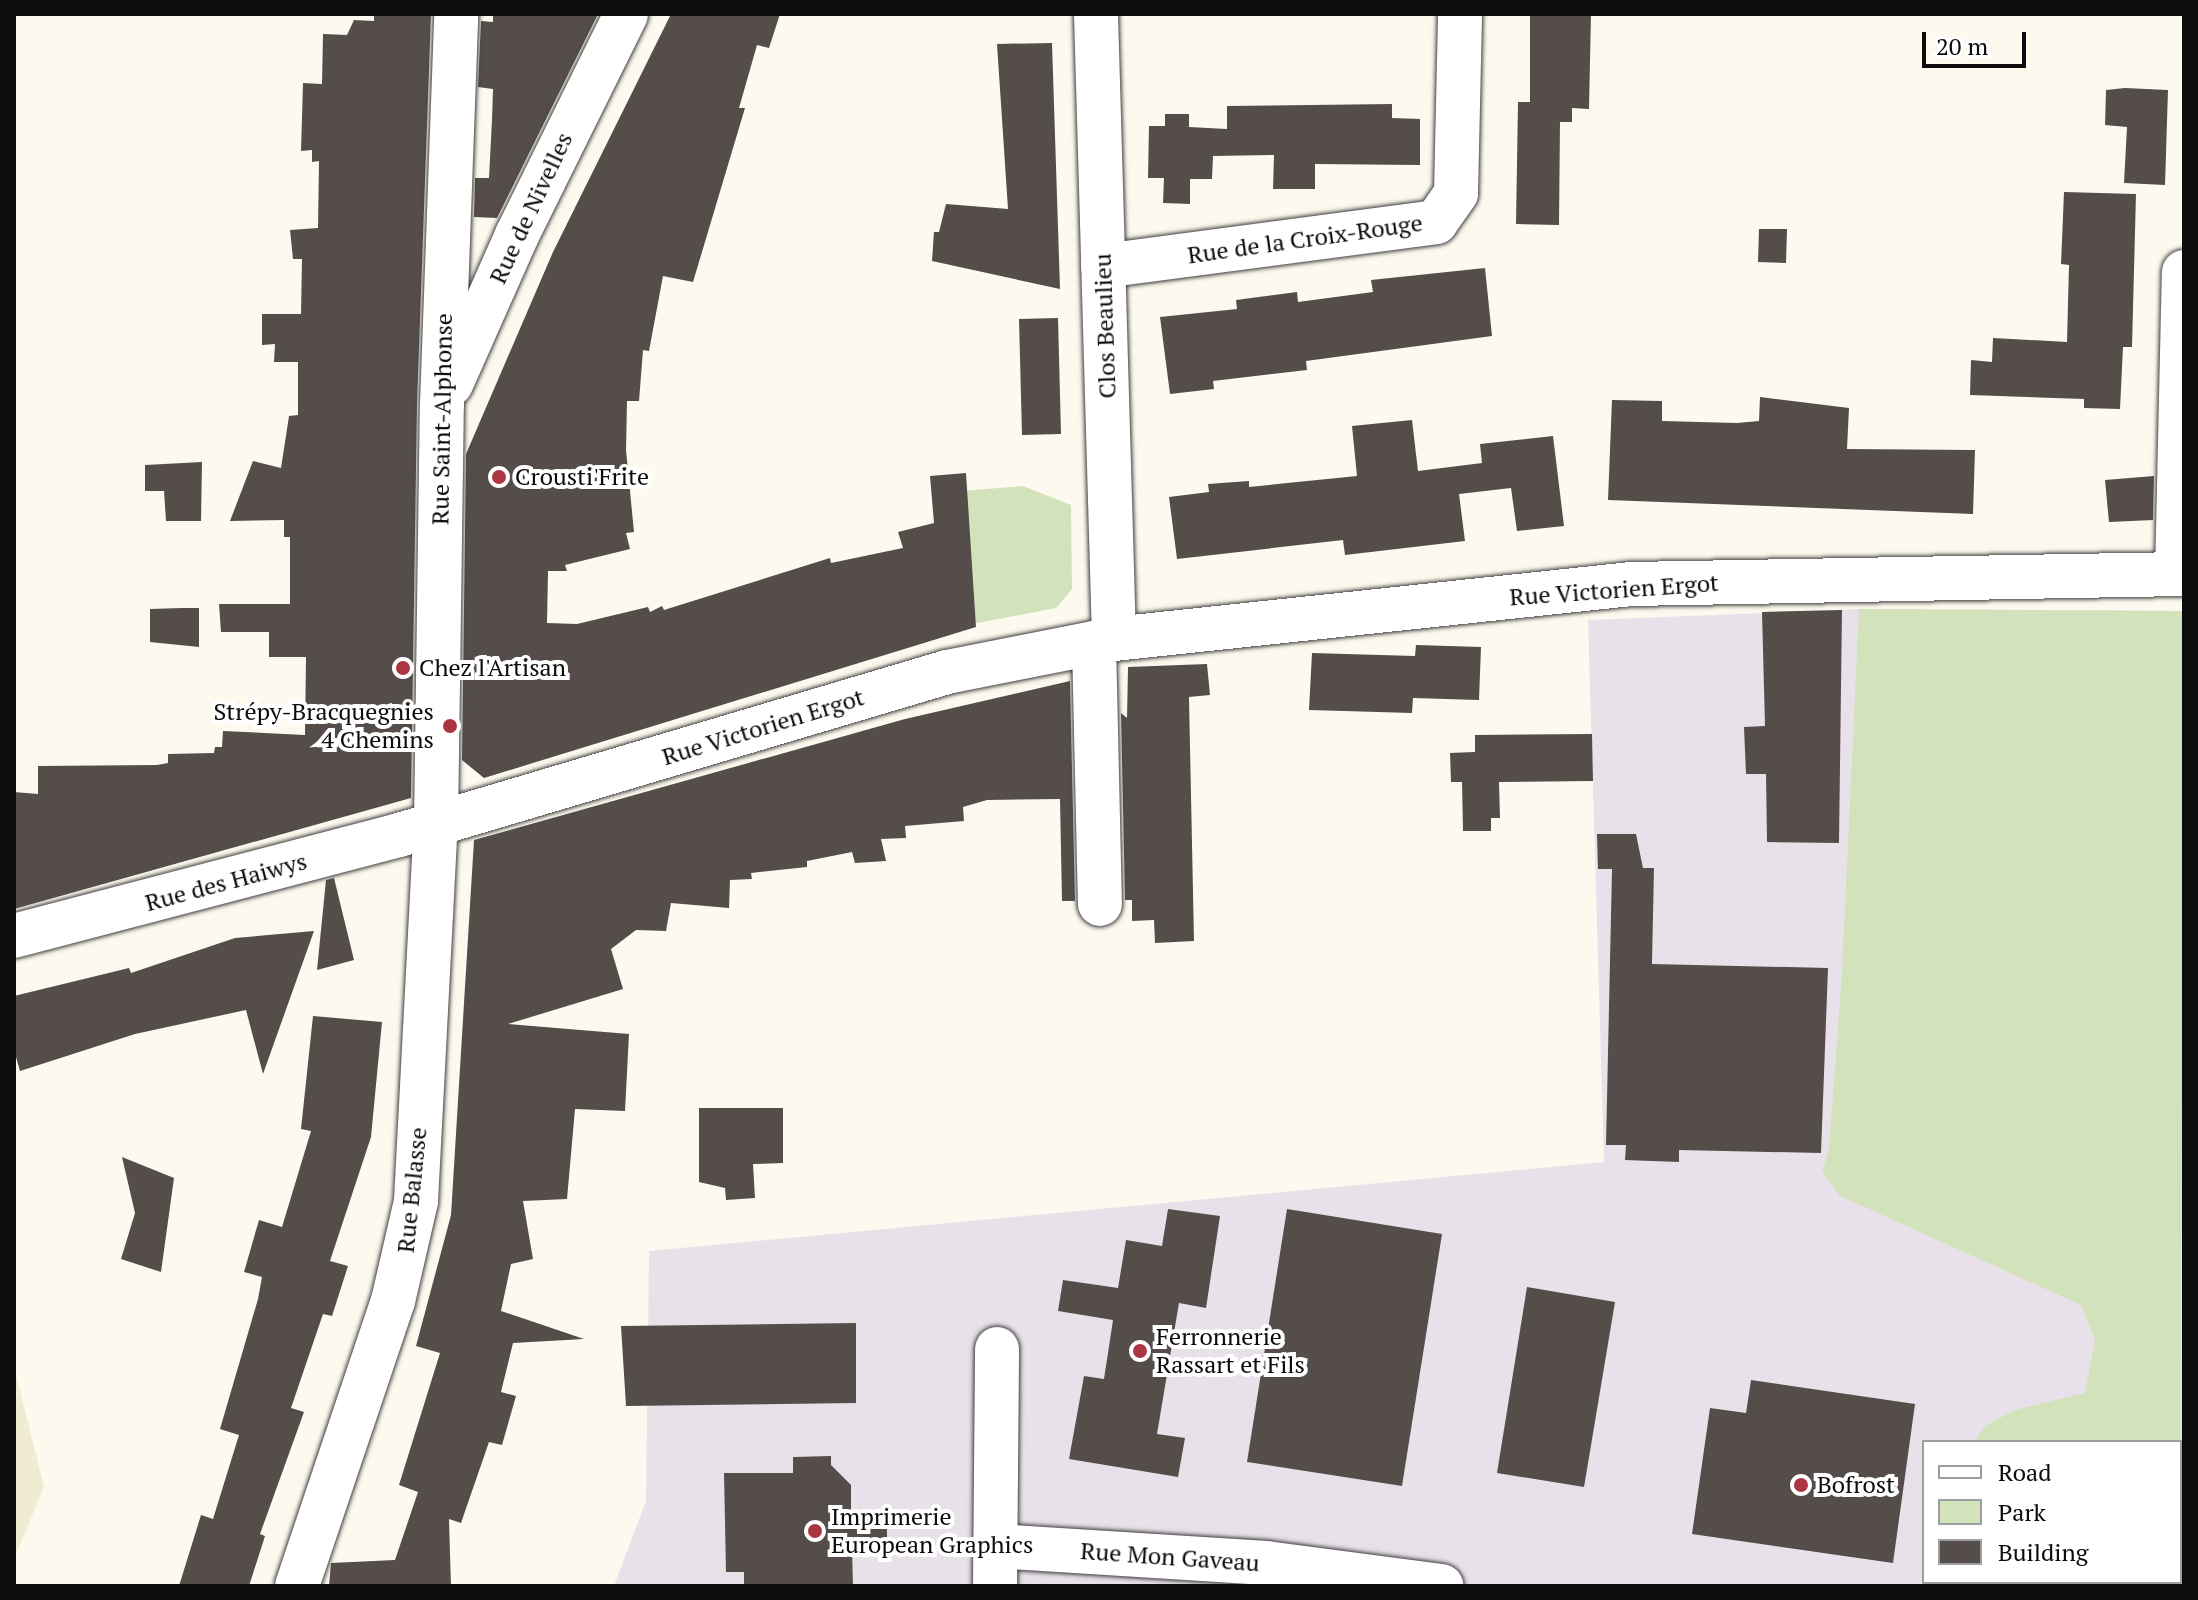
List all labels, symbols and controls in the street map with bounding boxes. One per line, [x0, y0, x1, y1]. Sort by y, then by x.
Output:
scale bar [1926, 16, 2030, 66]
text: 20 m [1936, 30, 1988, 62]
street label: Rue de Nivelles [483, 128, 579, 288]
street label: Rue de la Croix-Rouge [1186, 208, 1424, 270]
street label: Clos Beaulieu [1088, 253, 1122, 399]
street label: Rue Saint-Alphonse [426, 313, 458, 525]
place label: Crousti'Frite [515, 463, 649, 491]
marker: Crousti'Frite [490, 468, 508, 486]
street label: Rue Victorien Ergot [1508, 568, 1720, 612]
place label: Chez l'Artisan [419, 654, 566, 682]
marker: Chez l'Artisan [394, 659, 412, 677]
street label: Rue Victorien Ergot [658, 682, 868, 772]
place label: Strépy-Bracquegnies 4 Chemins [213, 698, 434, 754]
marker: Strépy-Bracquegnies 4 Chemins [441, 717, 459, 735]
street label: Rue des Haiwys [142, 847, 310, 917]
street label: Rue Balasse [391, 1126, 433, 1254]
place label: Ferronnerie Rassart et Fils [1156, 1323, 1305, 1379]
marker: Ferronnerie Rassart et Fils [1131, 1342, 1149, 1360]
legend [1922, 1440, 2182, 1584]
text: Road [1998, 1456, 2052, 1488]
place label: Bofrost [1817, 1471, 1895, 1499]
marker: Bofrost [1792, 1476, 1810, 1494]
text: Park [1998, 1496, 2046, 1528]
place label: Imprimerie European Graphics [831, 1503, 1033, 1559]
marker: Imprimerie European Graphics [806, 1522, 824, 1540]
street label: Rue Mon Gaveau [1079, 1536, 1261, 1578]
text: Building [1998, 1536, 2088, 1568]

